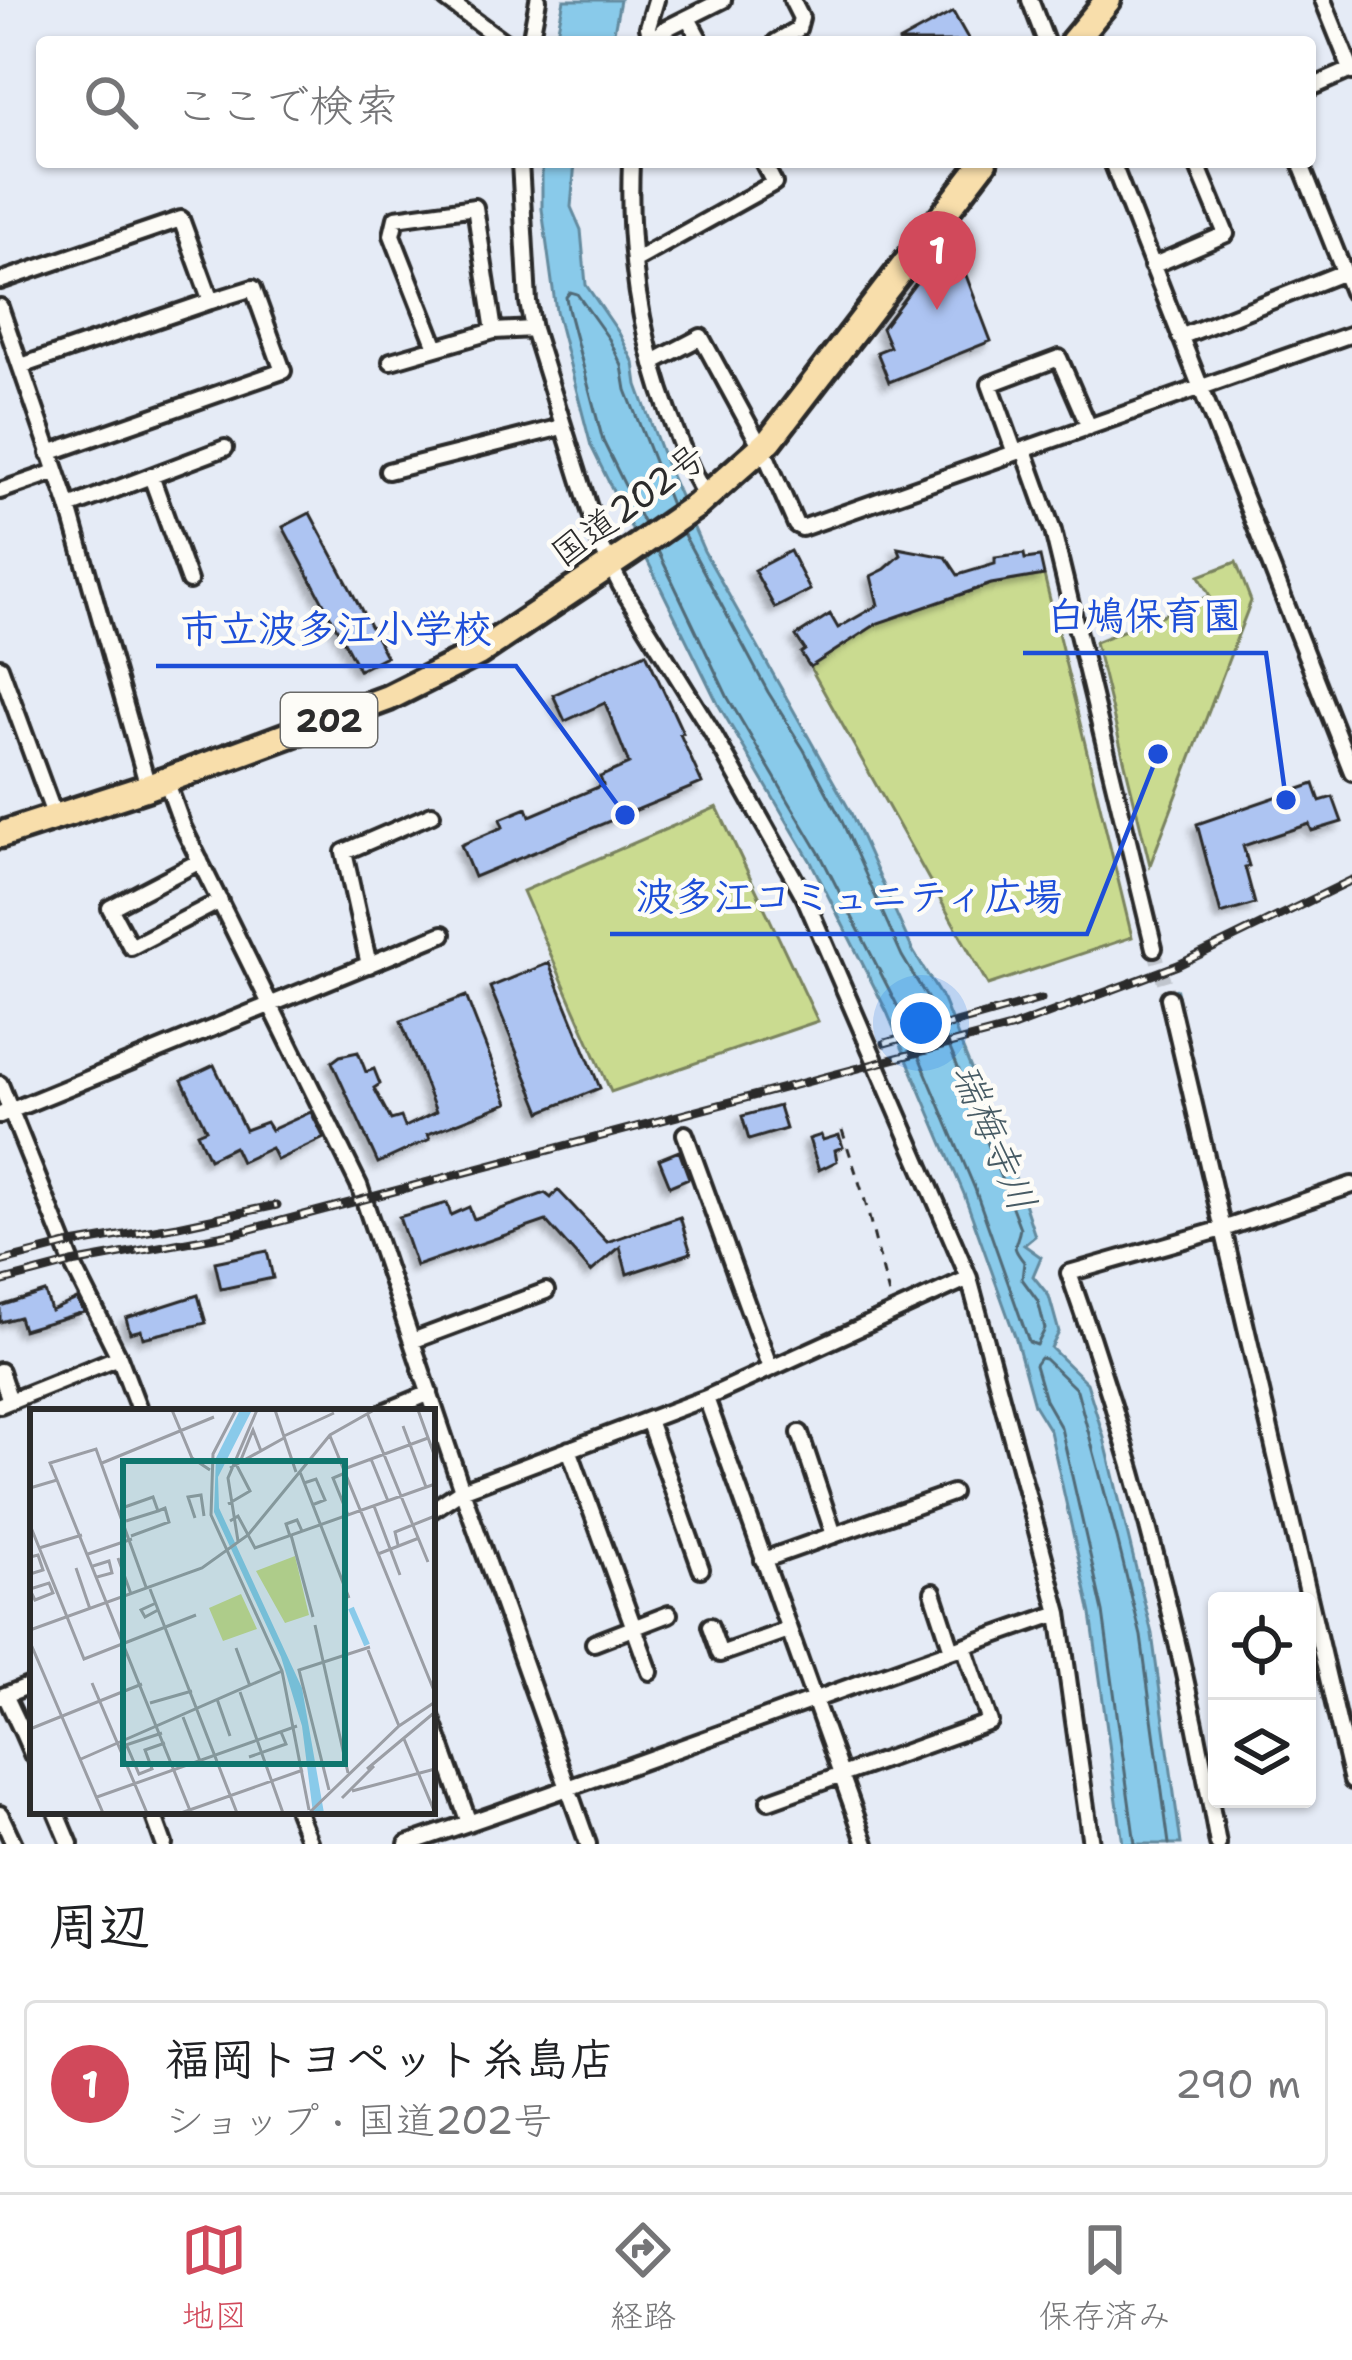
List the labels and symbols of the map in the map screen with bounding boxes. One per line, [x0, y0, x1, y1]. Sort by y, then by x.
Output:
pin: 1 [898, 211, 976, 310]
street label: 国道202号 [541, 432, 715, 578]
callout: 白鳩保育園 [1023, 578, 1266, 653]
text: 白鳩保育園 [1046, 589, 1242, 641]
callout: 市立波多江小学校 [156, 591, 516, 666]
text: 市立波多江小学校 [180, 602, 492, 654]
road number: 202 [281, 693, 377, 747]
callout: 波多江コミュニティ広場 [610, 859, 1087, 934]
text: 波多江コミュニティ広場 [636, 870, 1062, 922]
your location [891, 993, 951, 1053]
water label: 瑞梅寺川 [941, 1055, 1049, 1219]
inset map [30, 1409, 435, 1814]

